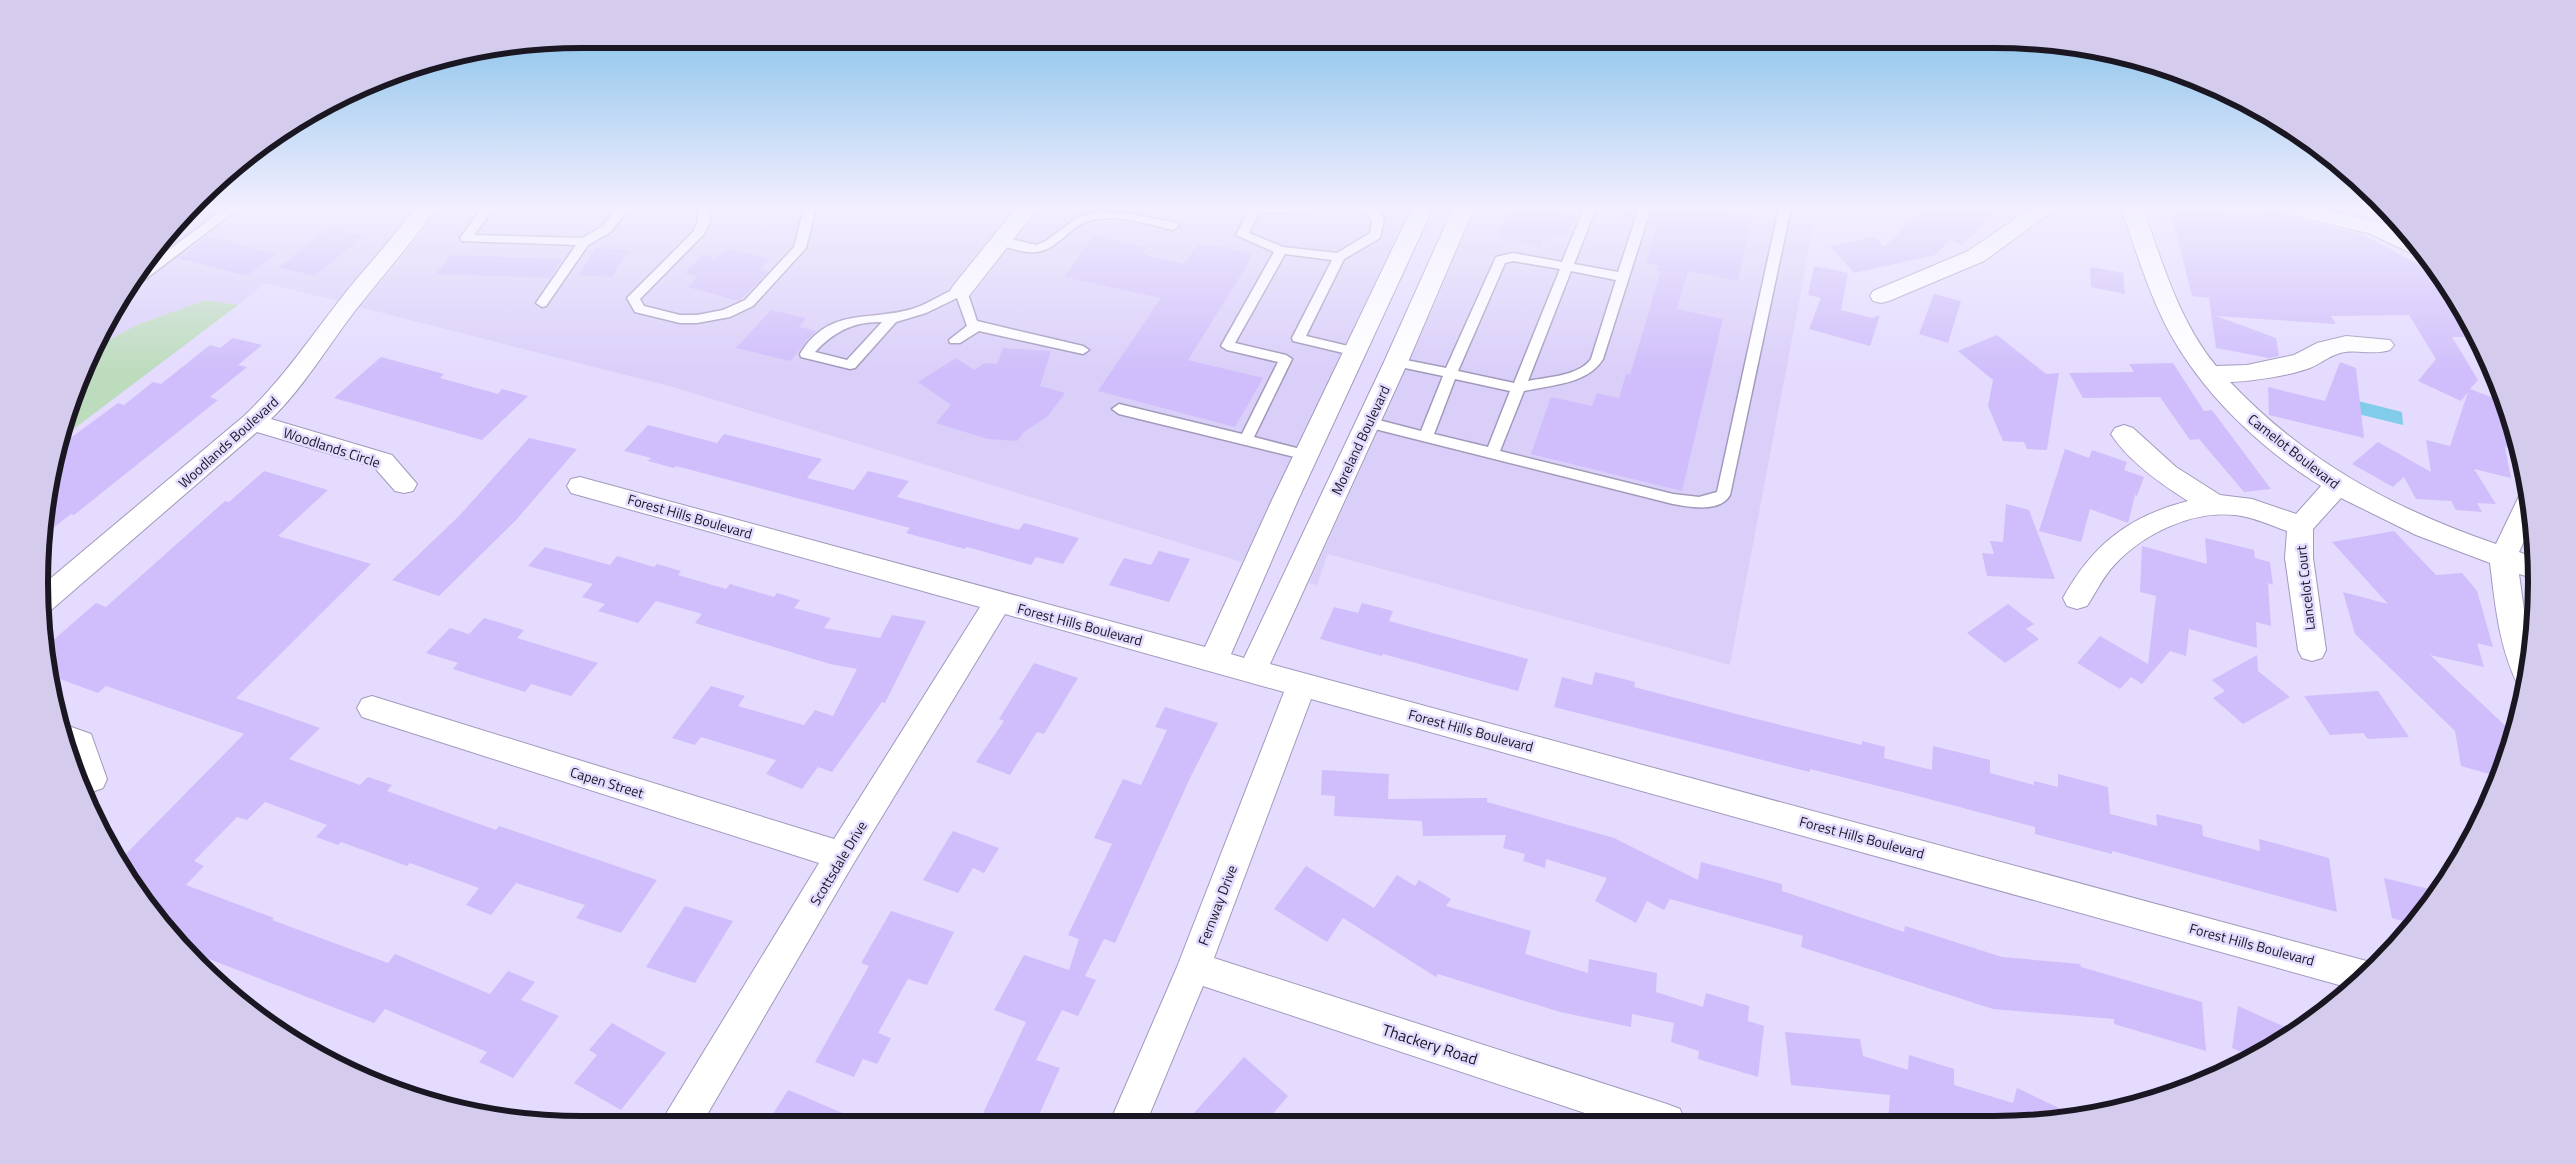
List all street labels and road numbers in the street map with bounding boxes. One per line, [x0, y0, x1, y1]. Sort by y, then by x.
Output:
street label: Moreland Boulevard [1325, 382, 1395, 498]
street label: Woodlands Boulevard [173, 391, 283, 493]
street label: Camelot Boulevard [2244, 408, 2344, 494]
street label: Woodlands Circle [281, 421, 383, 473]
street label: Forest Hills Boulevard [625, 488, 755, 544]
street label: Lancelot Court [2290, 545, 2320, 631]
street label: Forest Hills Boulevard [1015, 597, 1145, 651]
street label: Forest Hills Boulevard [1406, 703, 1536, 757]
street label: Capen Street [568, 761, 646, 803]
street label: Forest Hills Boulevard [1797, 810, 1927, 864]
street label: Scottsdale Drive [804, 817, 872, 909]
street label: Fernway Drive [1192, 862, 1242, 948]
street label: Forest Hills Boulevard [2187, 917, 2317, 971]
street label: Thackery Road [1379, 1017, 1481, 1071]

